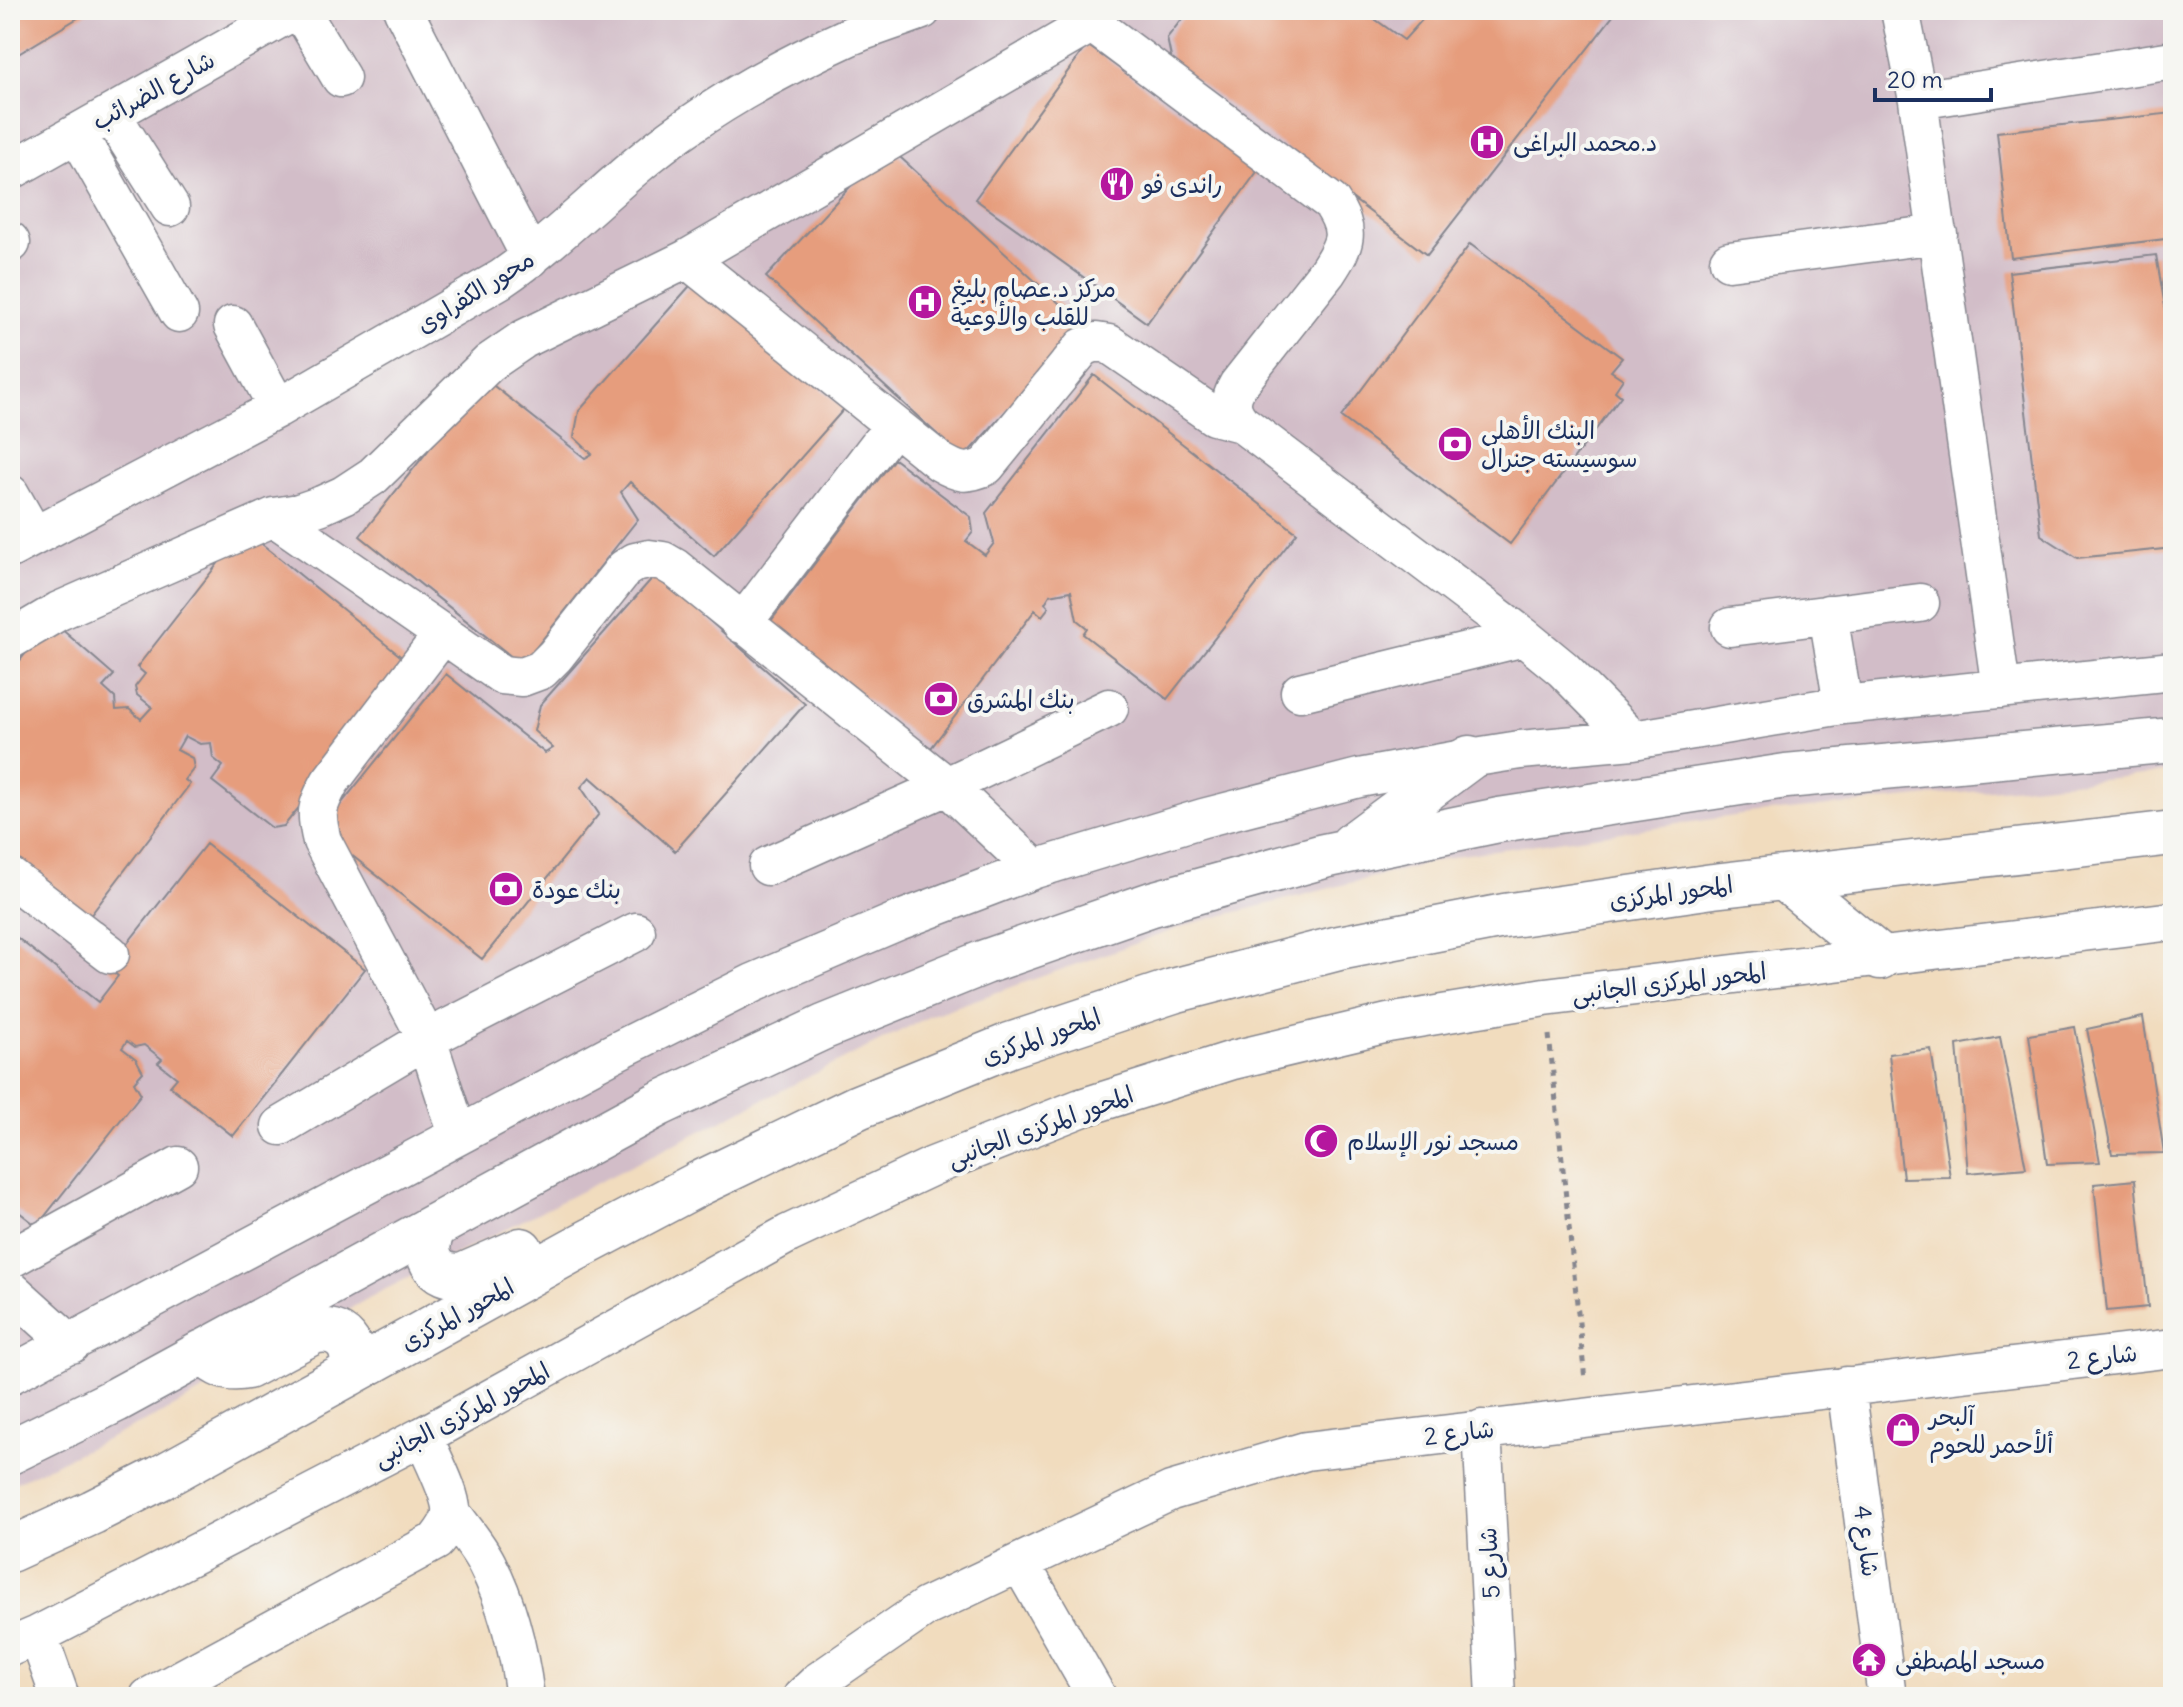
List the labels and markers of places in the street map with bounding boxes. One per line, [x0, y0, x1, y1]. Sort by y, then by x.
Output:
hospital icon: د.محمد البراغى [1468, 123, 1506, 161]
place label: د.محمد البراغى [1513, 127, 1657, 158]
restaurant icon: راندى فو [1098, 165, 1136, 203]
place label: راندى فو [1141, 169, 1223, 200]
place label: مركز د.عصام بليغ للقلب والأوعية [951, 273, 1116, 331]
hospital icon: مركز د.عصام بليغ للقلب والأوعية [906, 283, 944, 321]
place label: البنك الأهلى سوسيسته جنرال [1481, 414, 1637, 474]
bank icon: البنك الأهلى سوسيسته جنرال [1436, 425, 1474, 463]
bank icon: بنك المشرق [922, 680, 960, 718]
place label: بنك المشرق [967, 684, 1075, 714]
bank icon: بنك عودة [487, 870, 525, 908]
place label: بنك عودة [532, 874, 621, 905]
mosque icon: مسجد نور الإسلام [1302, 1122, 1340, 1160]
place label: مسجد نور الإسلام [1347, 1126, 1519, 1160]
place label: آلبحر ألأحمر للحوم [1927, 1401, 2053, 1463]
shop icon: آلبحر ألأحمر للحوم [1884, 1411, 1922, 1449]
temple icon: مسجد المصطفى [1850, 1641, 1888, 1679]
place label: مسجد المصطفى [1895, 1645, 2045, 1676]

